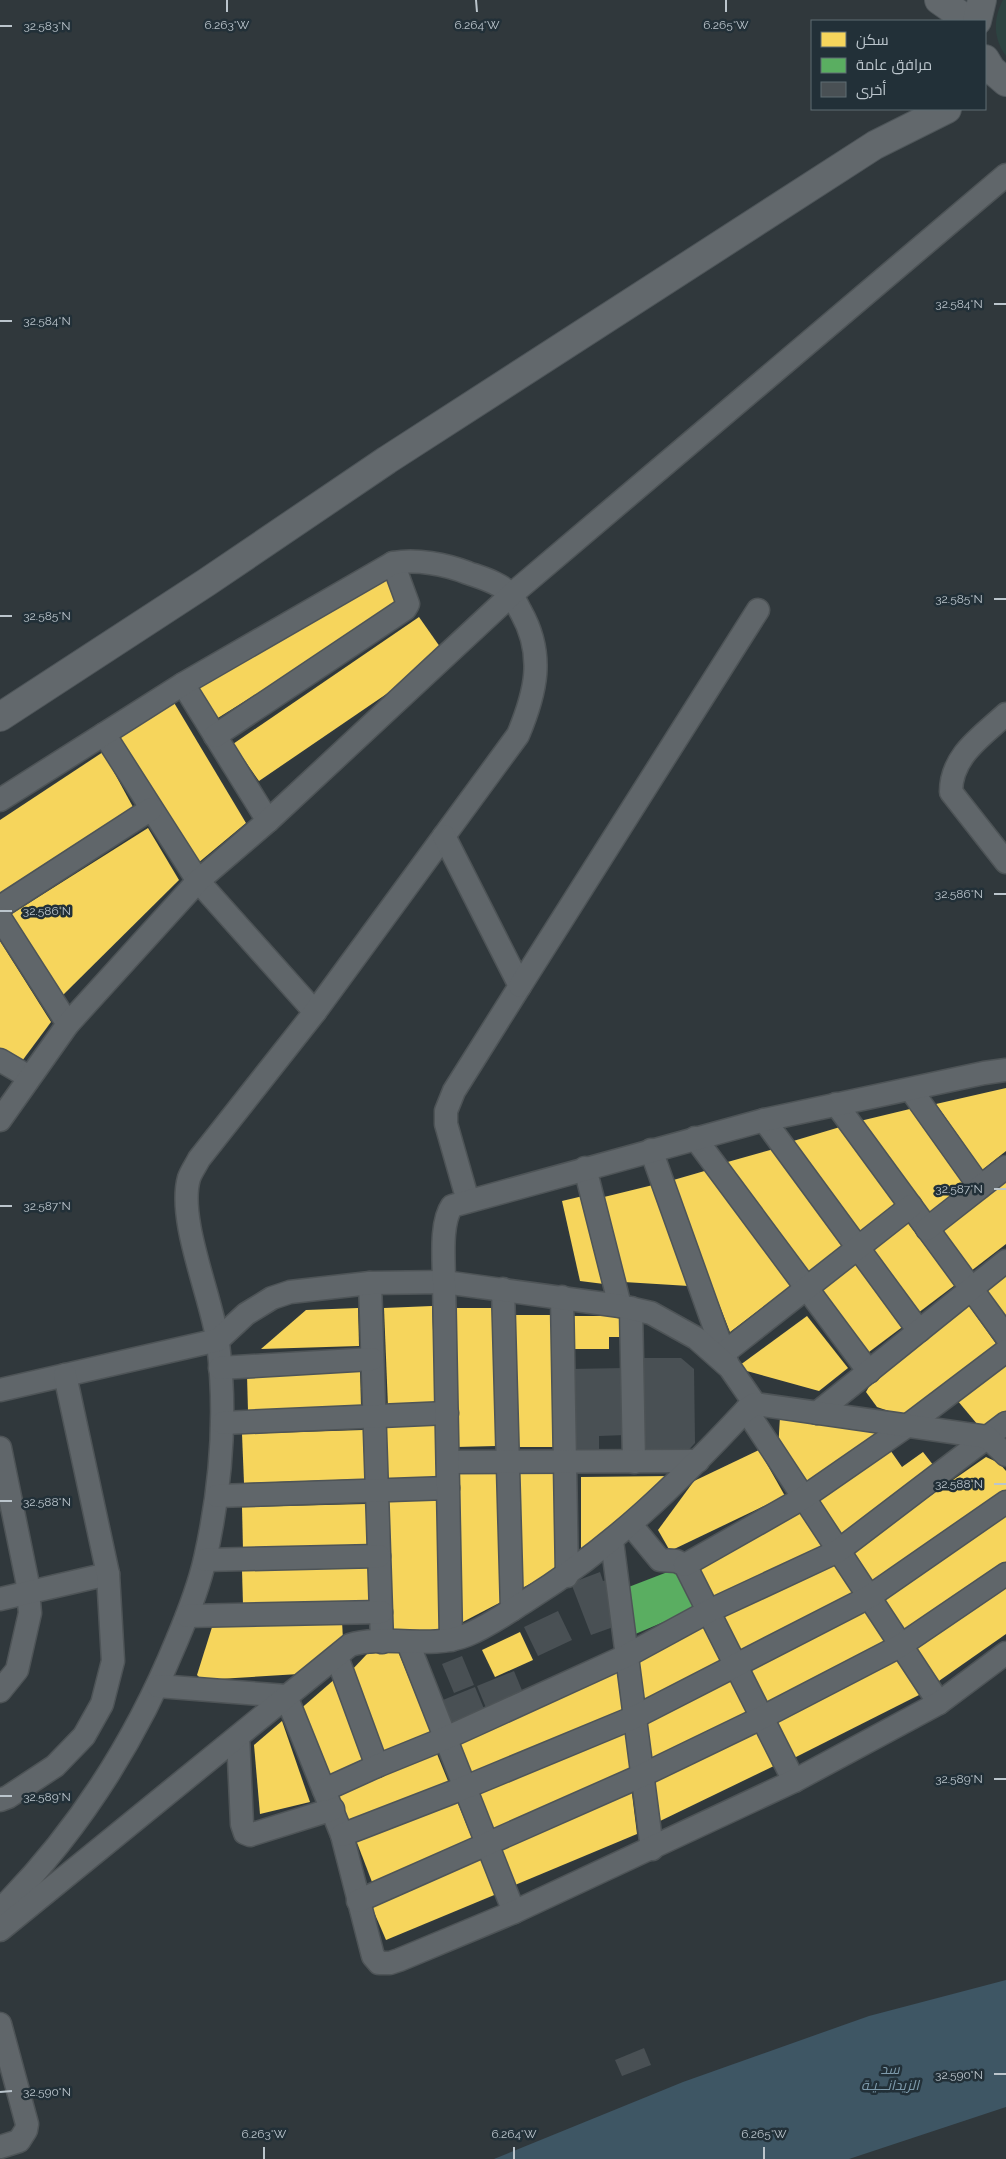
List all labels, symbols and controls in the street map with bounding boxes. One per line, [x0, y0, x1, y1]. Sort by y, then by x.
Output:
text: 6.263°W [205, 18, 250, 32]
text: 6.264°W [454, 18, 500, 32]
text: 6.265°W [703, 18, 749, 32]
text: 32.583°N [23, 19, 71, 33]
legend [811, 20, 986, 110]
text: سكن [856, 31, 889, 50]
text: مرافق عامة [856, 56, 932, 75]
text: أخرى [856, 80, 886, 100]
text: 32.584°N [935, 297, 983, 311]
text: 32.584°N [23, 314, 71, 328]
text: 32.585°N [935, 592, 983, 606]
text: 32.585°N [23, 609, 71, 623]
text: 32.586°N [935, 887, 983, 901]
text: 32.586°N [23, 904, 71, 918]
text: 32.587°N [935, 1182, 983, 1196]
text: 32.587°N [23, 1199, 71, 1213]
text: 32.588°N [935, 1477, 983, 1491]
text: 32.588°N [23, 1495, 71, 1509]
text: 32.589°N [935, 1772, 983, 1786]
text: 32.589°N [23, 1790, 71, 1804]
water label: سد الزيدانـــيـة [861, 2061, 920, 2094]
text: 32.590°N [935, 2068, 983, 2082]
text: 32.590°N [23, 2085, 71, 2099]
text: 6.263°W [242, 2127, 287, 2141]
text: 6.264°W [491, 2127, 537, 2141]
text: 6.265°W [741, 2127, 787, 2141]

